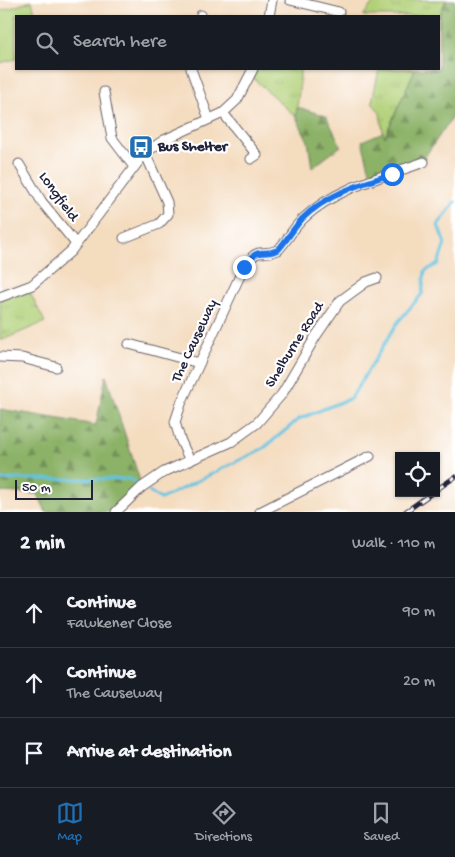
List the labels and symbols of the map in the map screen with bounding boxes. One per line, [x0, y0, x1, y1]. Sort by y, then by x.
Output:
bus stop icon: Bus Shelter [128, 134, 154, 160]
place label: Bus Shelter [157, 138, 229, 156]
route start [381, 163, 404, 186]
street label: Longfield [34, 169, 83, 226]
route end [233, 256, 256, 279]
street label: The Causeway [168, 296, 222, 386]
street label: Shelburne Road [262, 298, 329, 391]
scale bar [15, 477, 92, 500]

